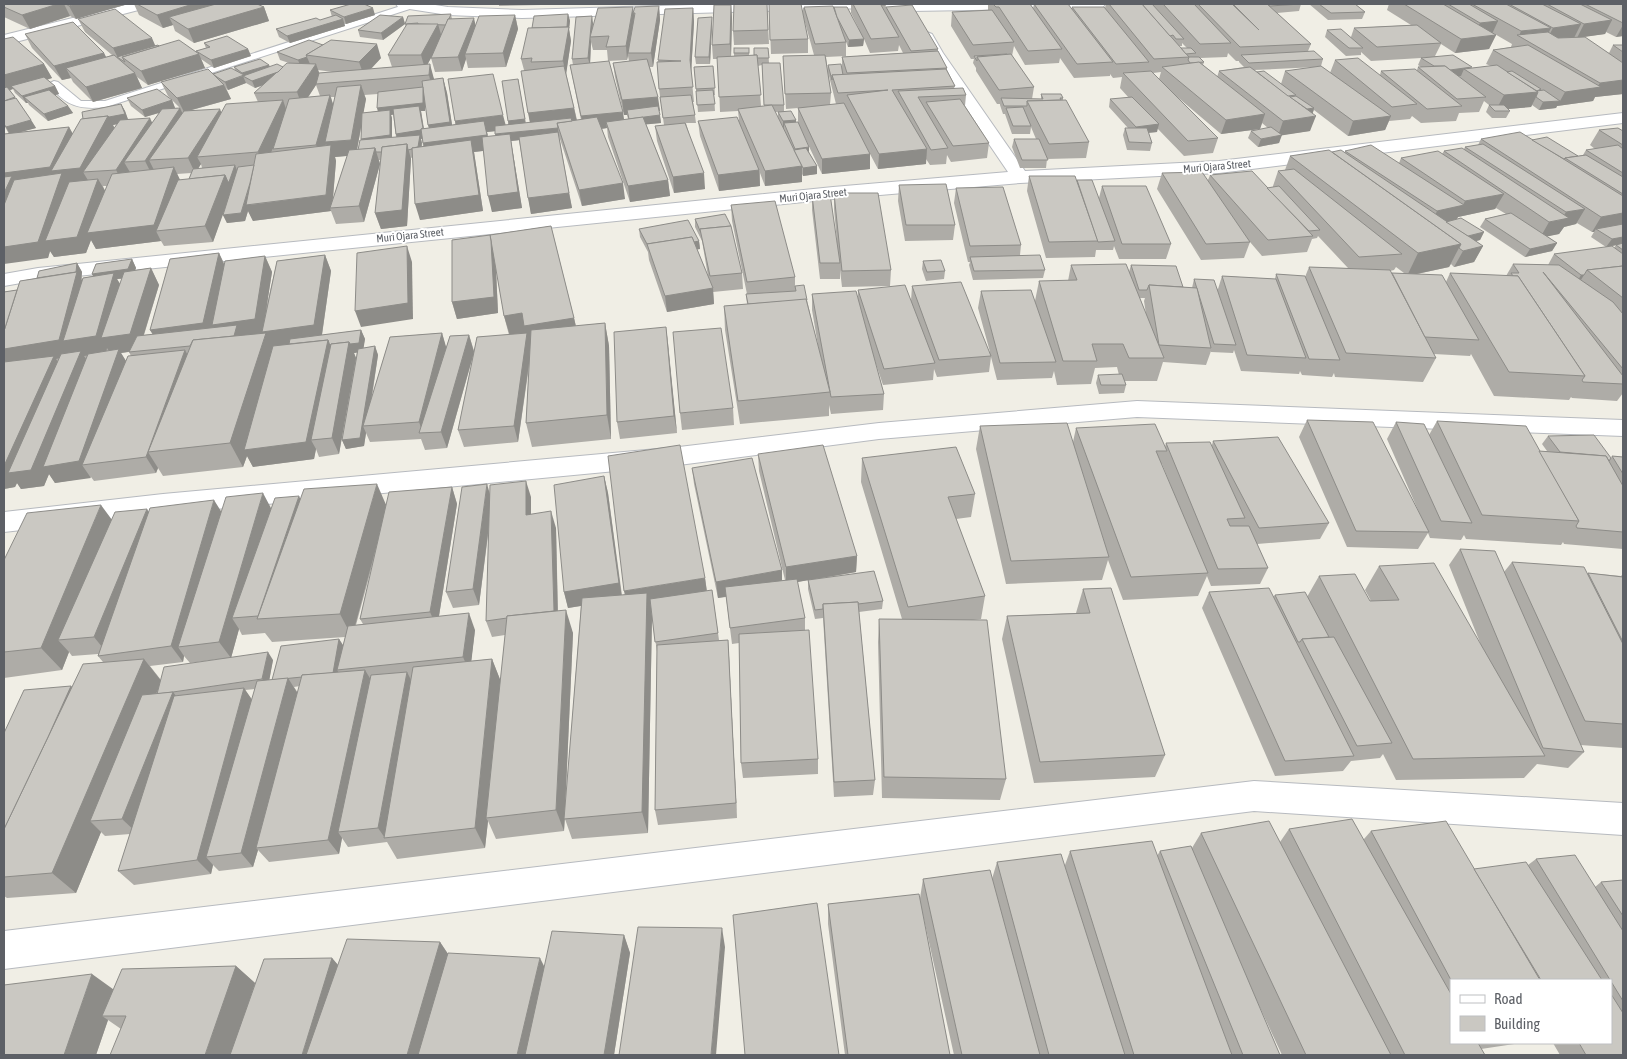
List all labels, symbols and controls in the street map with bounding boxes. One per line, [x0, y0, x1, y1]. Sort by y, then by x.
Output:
street label: Muri Ojara Street [1183, 157, 1251, 175]
street label: Muri Ojara Street [779, 185, 847, 205]
street label: Muri Ojara Street [376, 225, 444, 245]
legend [1450, 979, 1612, 1044]
text: Road [1494, 990, 1523, 1007]
text: Building [1494, 1015, 1540, 1032]

